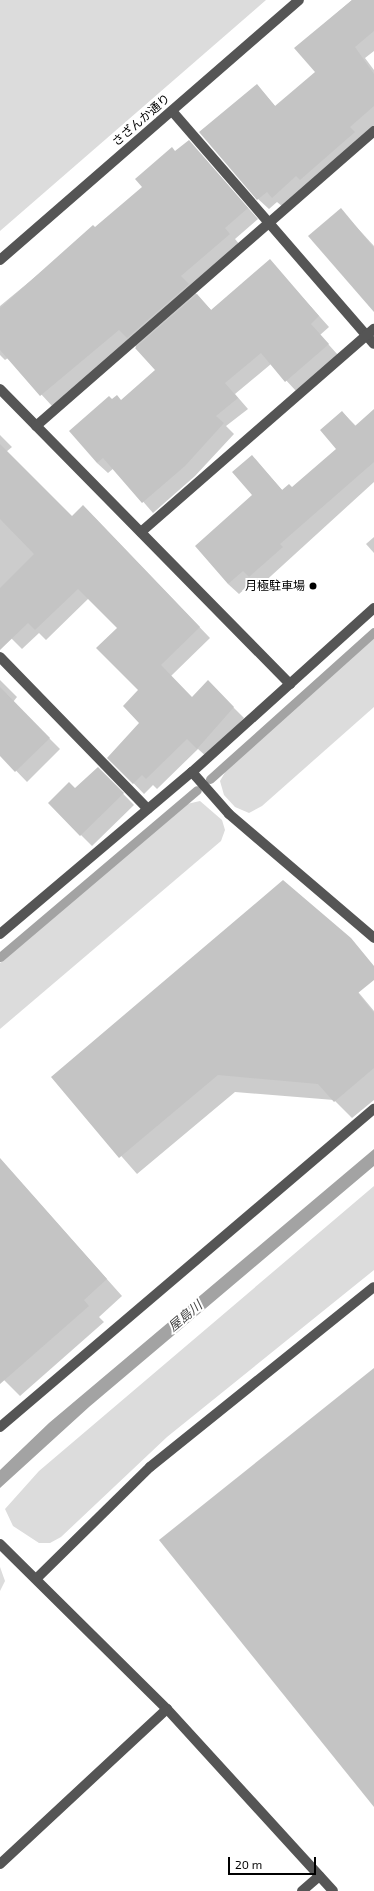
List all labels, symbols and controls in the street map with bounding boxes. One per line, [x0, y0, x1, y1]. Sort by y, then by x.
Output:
street label: さざんか通り [109, 91, 173, 149]
place label: 月極駐車場 [245, 579, 305, 593]
marker: 月極駐車場 [308, 581, 318, 591]
water label: 屋島川 [165, 1297, 205, 1335]
scale bar [230, 1849, 318, 1875]
text: 20 m [235, 1857, 262, 1871]

